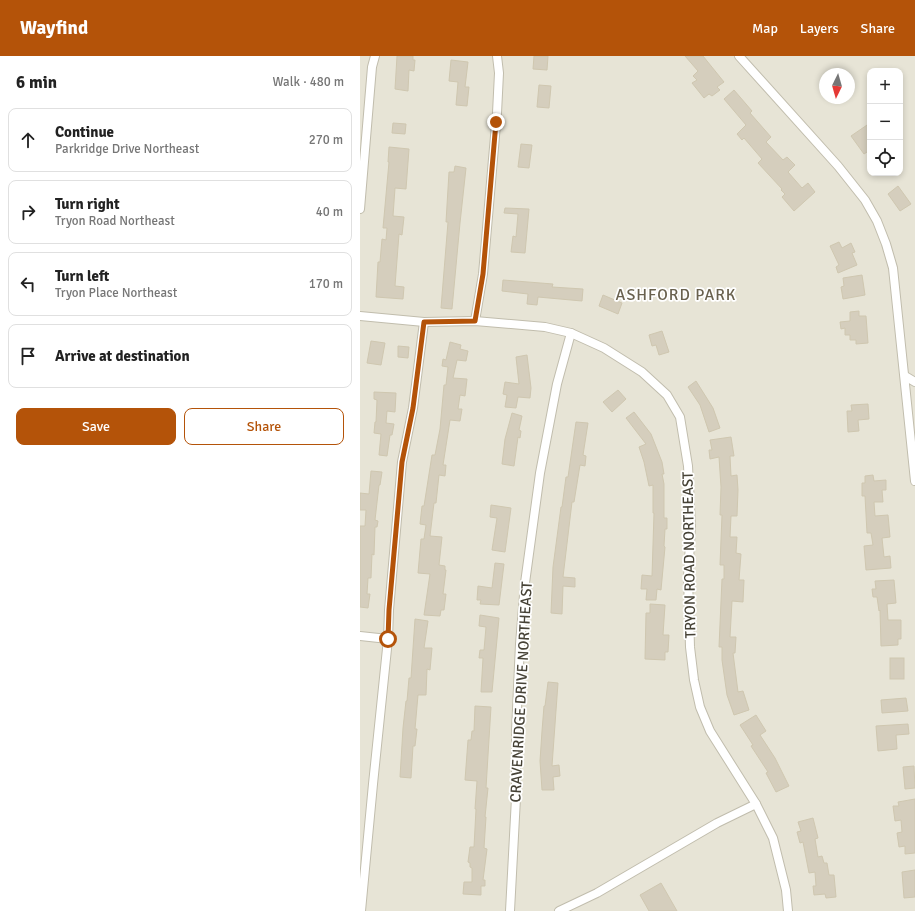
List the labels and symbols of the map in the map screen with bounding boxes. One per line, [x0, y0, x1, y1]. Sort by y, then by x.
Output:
north arrow [819, 68, 855, 104]
route end [487, 113, 505, 131]
district label: ASHFORD PARK [616, 285, 736, 305]
street label: TRYON ROAD NORTHEAST [679, 471, 699, 638]
street label: CRAVENRIDGE DRIVE NORTHEAST [506, 580, 536, 803]
route start [379, 630, 397, 648]

